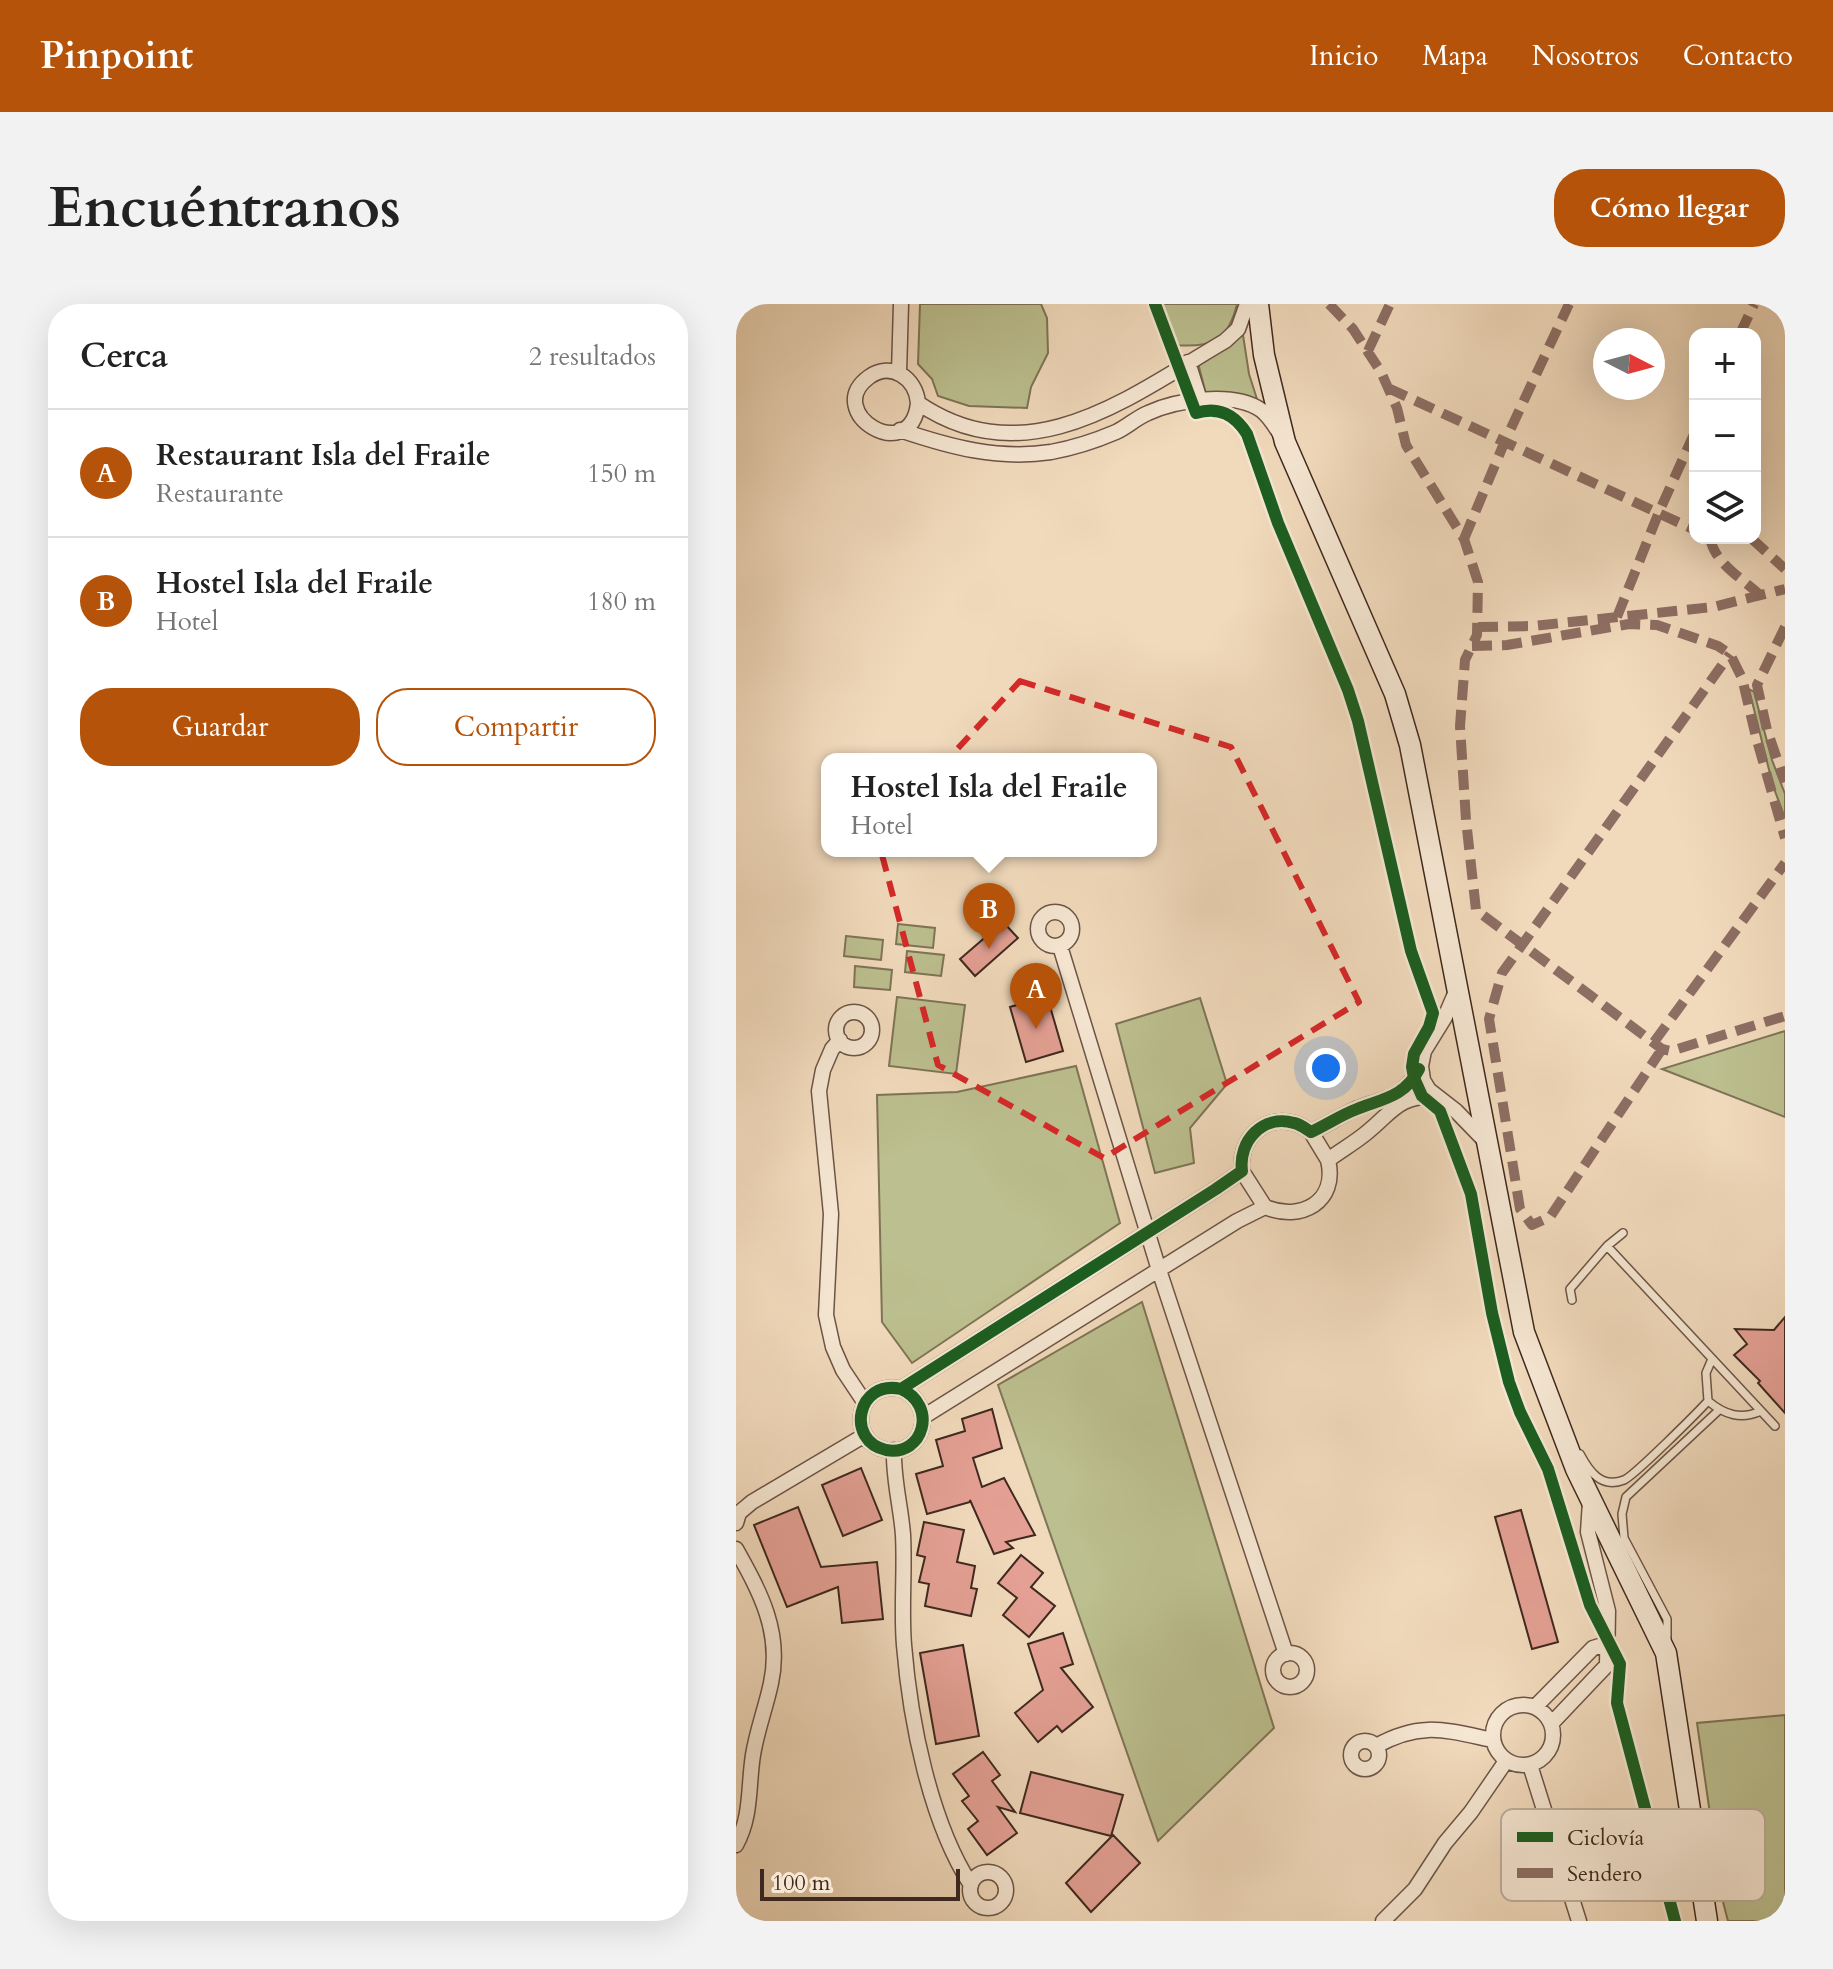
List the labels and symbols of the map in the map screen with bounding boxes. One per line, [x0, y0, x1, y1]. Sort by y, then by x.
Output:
north arrow [1593, 328, 1665, 400]
pin: B [963, 883, 1015, 949]
pin: A [1010, 963, 1062, 1029]
your location [1306, 1048, 1346, 1088]
legend [1501, 1809, 1765, 1901]
text: Ciclovía [1567, 1823, 1645, 1853]
text: Sendero [1567, 1859, 1642, 1889]
scale bar [760, 1865, 960, 1901]

